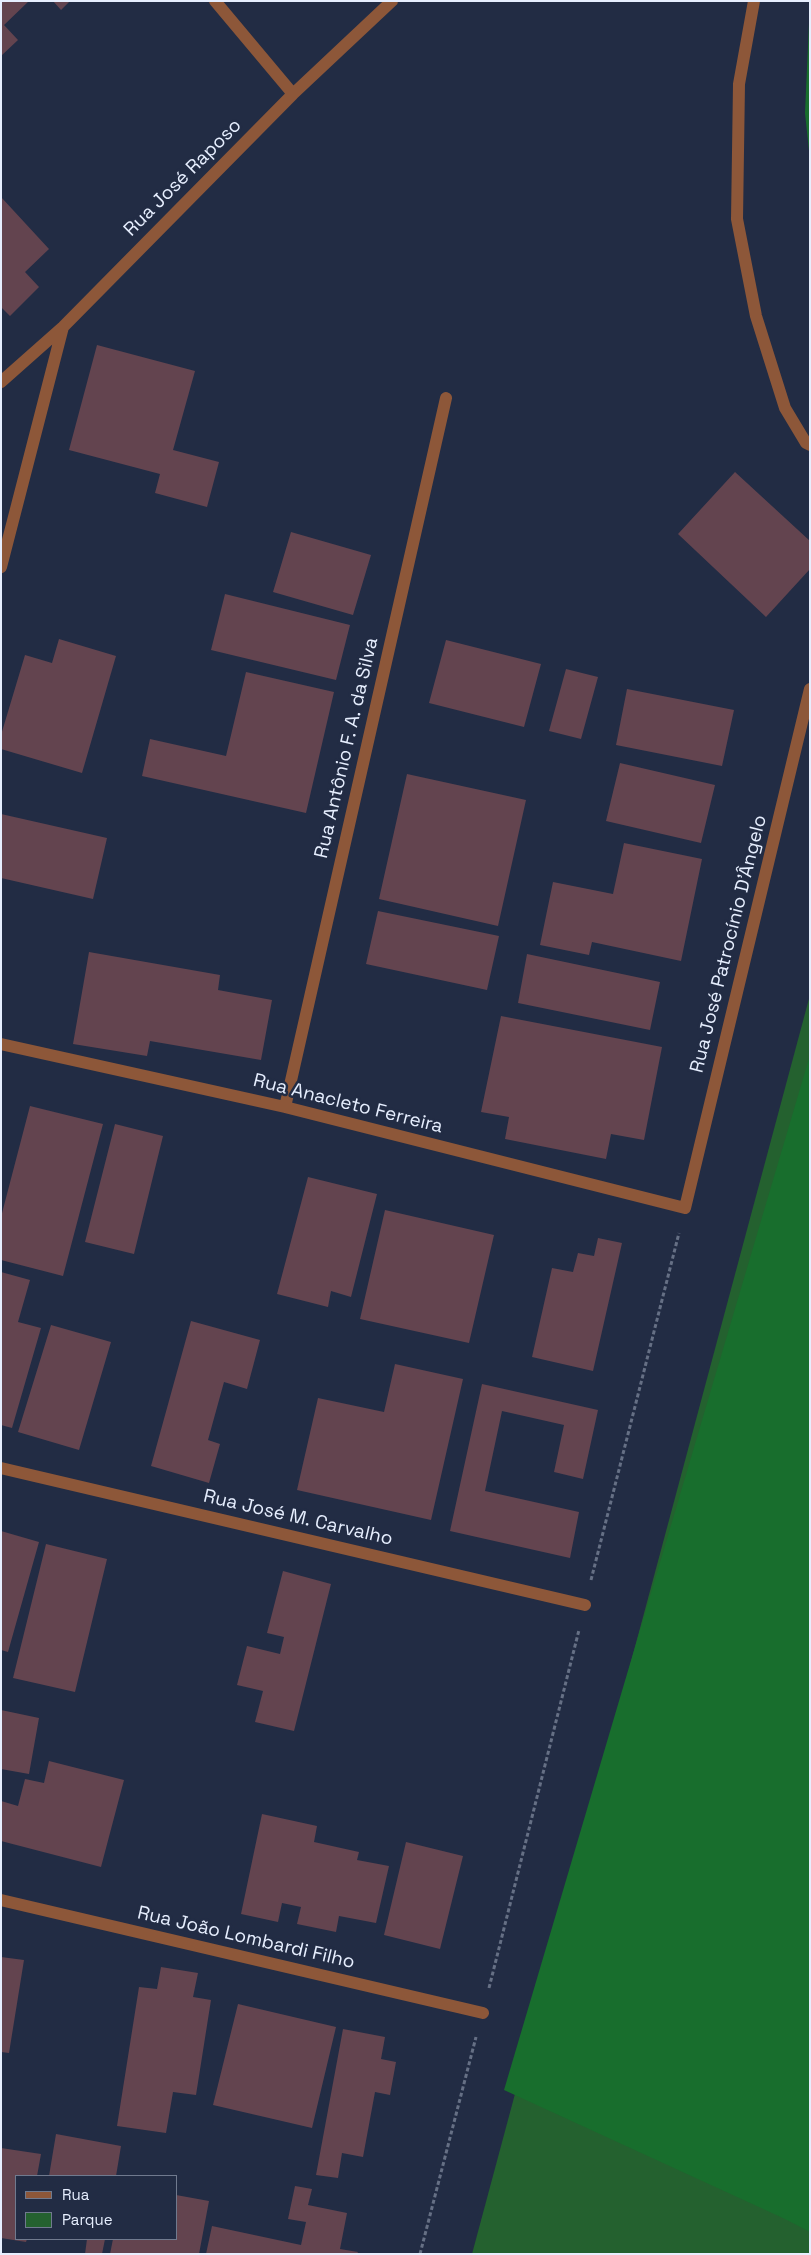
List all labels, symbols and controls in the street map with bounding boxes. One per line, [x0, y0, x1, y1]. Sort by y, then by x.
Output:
street label: Rua José Raposo [120, 115, 246, 241]
street label: Rua Antônio F. A. da Silva [310, 635, 384, 861]
street label: Rua José Patrocínio D'Ângelo [686, 813, 772, 1075]
street label: Rua Anacleto Ferreira [251, 1069, 445, 1139]
street label: Rua José M. Carvalho [201, 1485, 395, 1551]
street label: Rua João Lombardi Filho [135, 1902, 357, 1974]
legend [15, 2175, 178, 2240]
text: Rua [62, 2185, 89, 2204]
text: Parque [62, 2210, 113, 2229]

